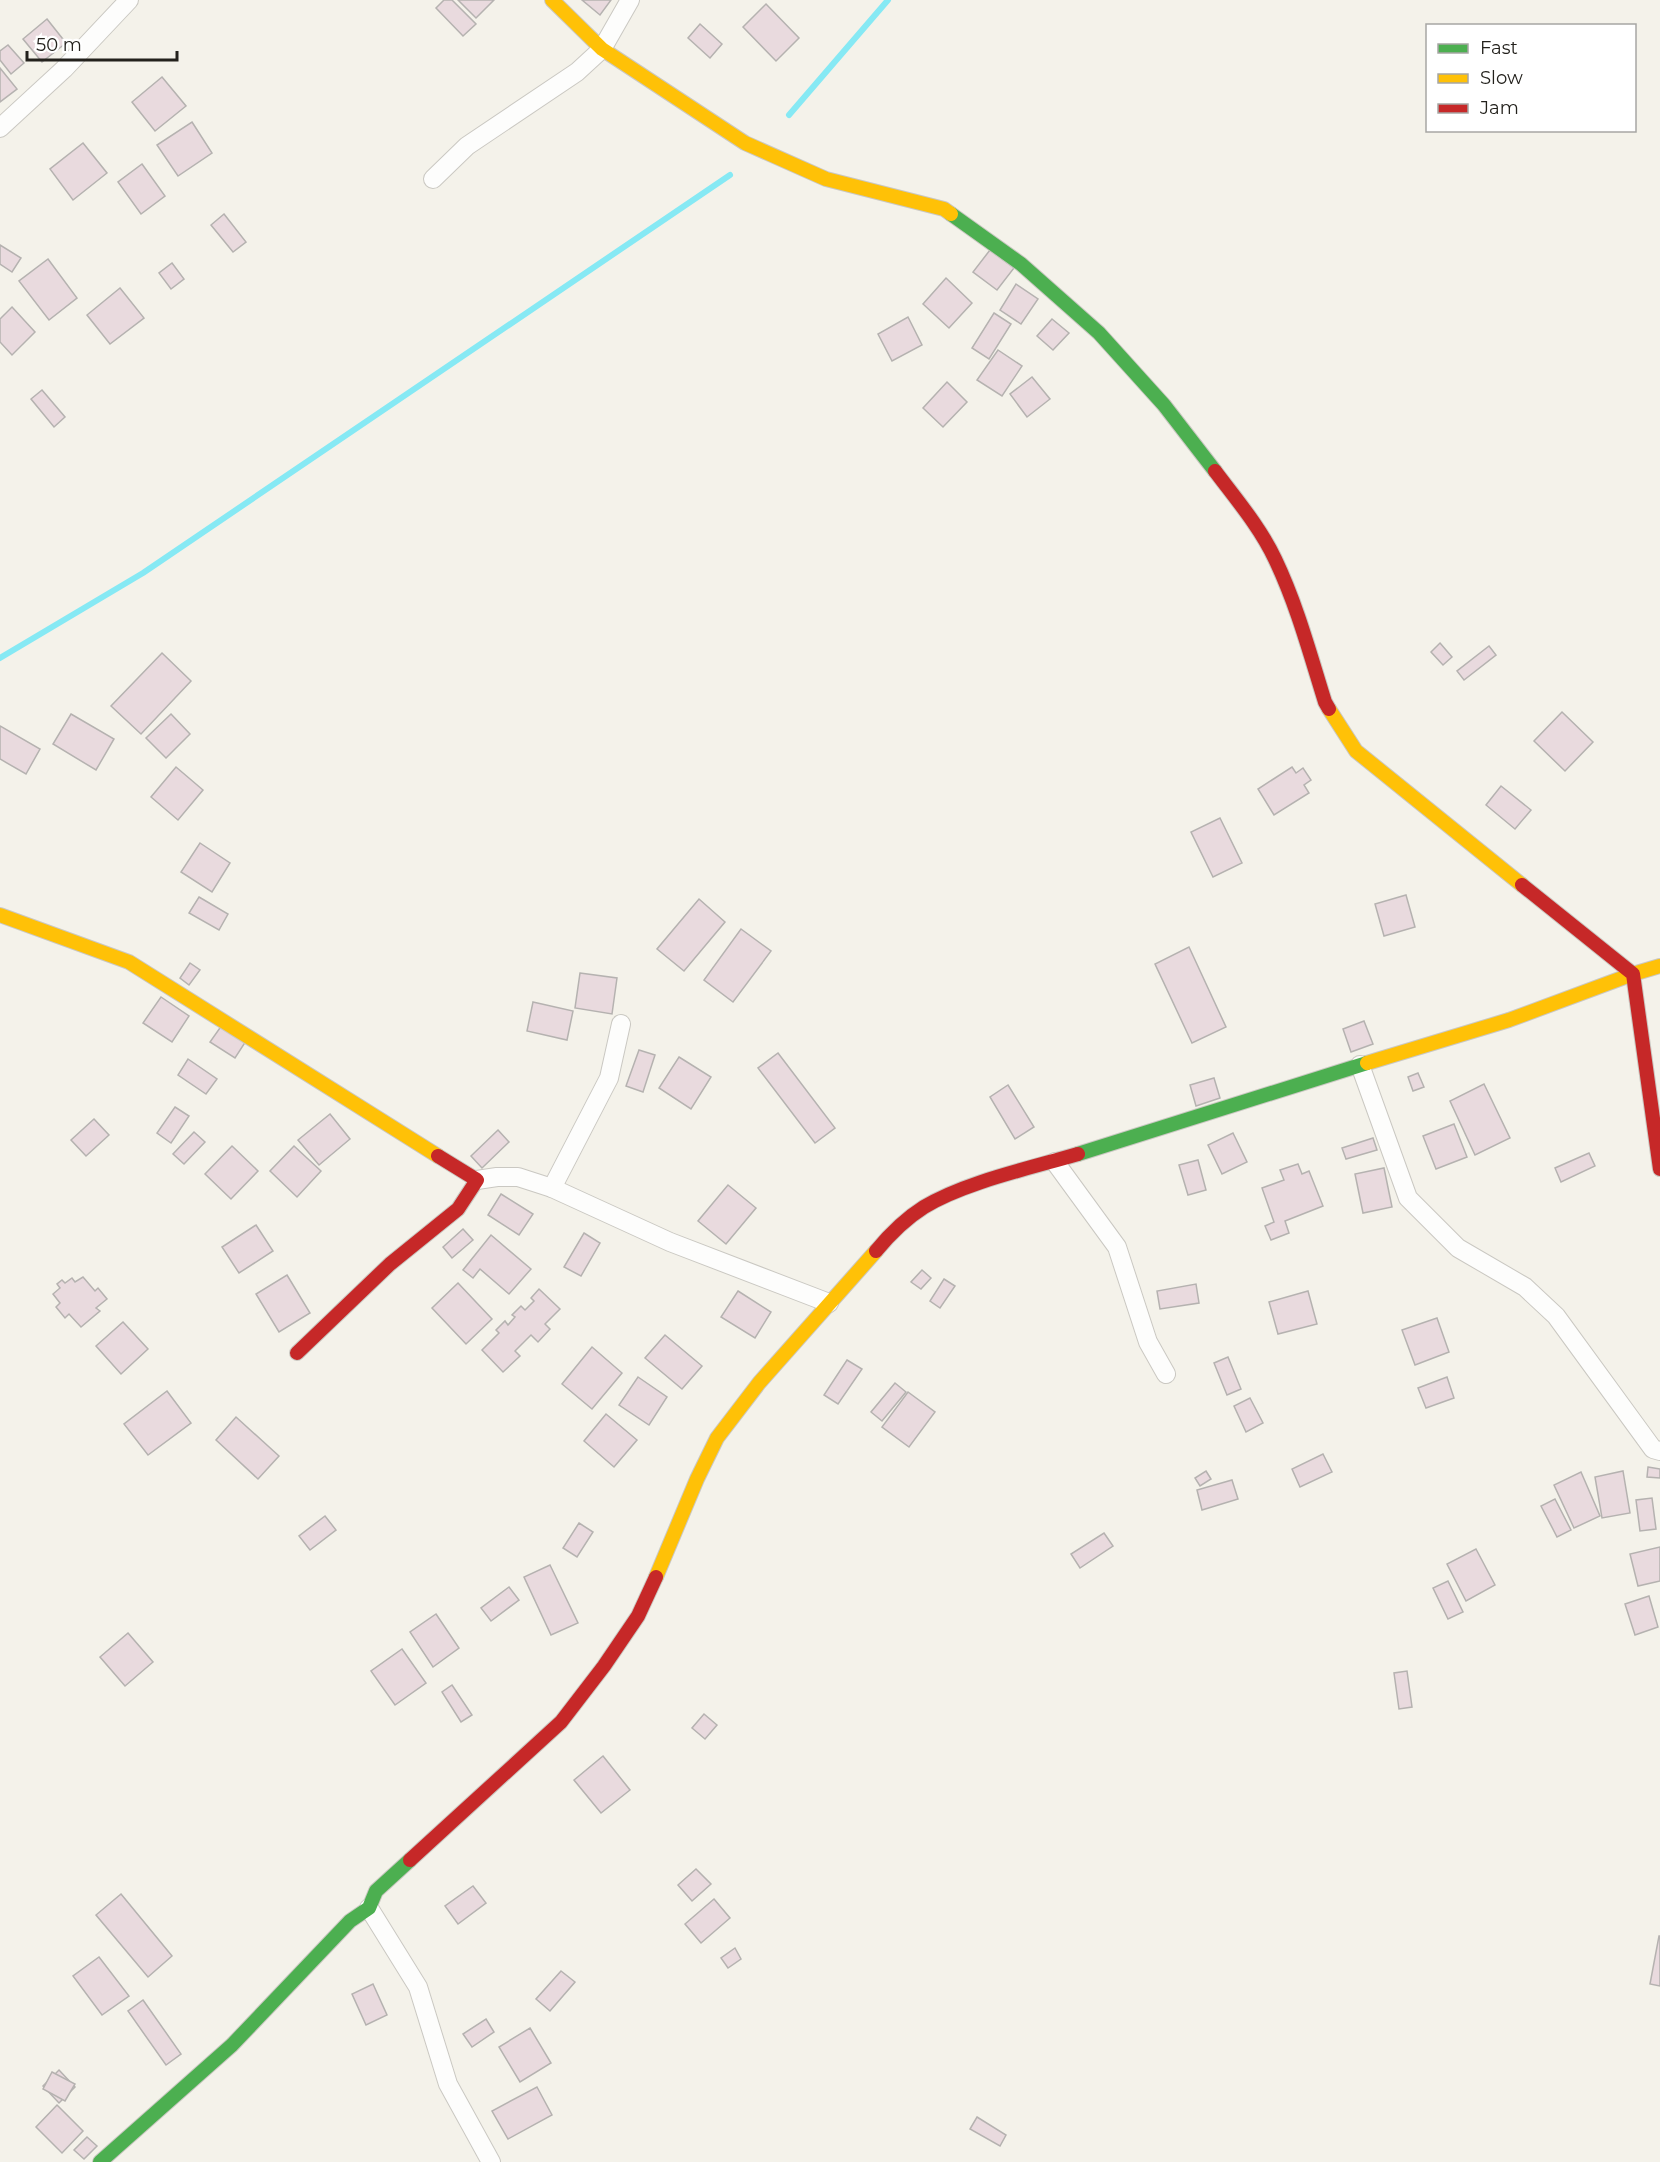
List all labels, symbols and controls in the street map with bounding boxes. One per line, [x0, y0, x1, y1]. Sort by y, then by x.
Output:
scale bar [27, 24, 177, 62]
legend [1426, 24, 1636, 132]
text: 50 m [36, 34, 82, 56]
text: Fast [1480, 37, 1518, 59]
text: Slow [1480, 67, 1523, 89]
text: Jam [1479, 97, 1519, 119]

